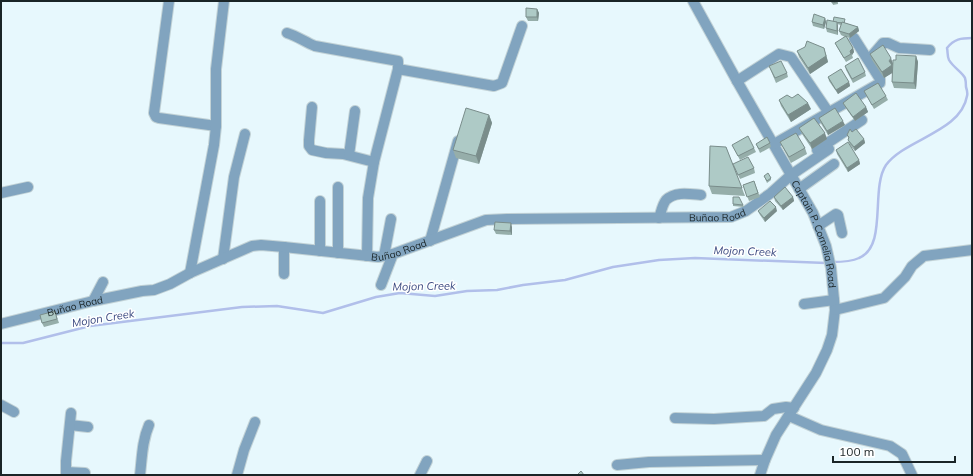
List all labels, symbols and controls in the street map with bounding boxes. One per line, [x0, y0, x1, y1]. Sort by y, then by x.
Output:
street label: Captain P. Cornelia Road [788, 178, 839, 288]
street label: Buñao Road [689, 206, 748, 224]
street label: Buñao Road [371, 236, 429, 264]
water label: Mojon Creek [713, 243, 777, 259]
water label: Mojon Creek [392, 278, 456, 294]
street label: Buñao Road [45, 293, 104, 319]
water label: Mojon Creek [71, 306, 136, 330]
scale bar [833, 438, 955, 464]
text: 100 m [839, 444, 874, 459]

